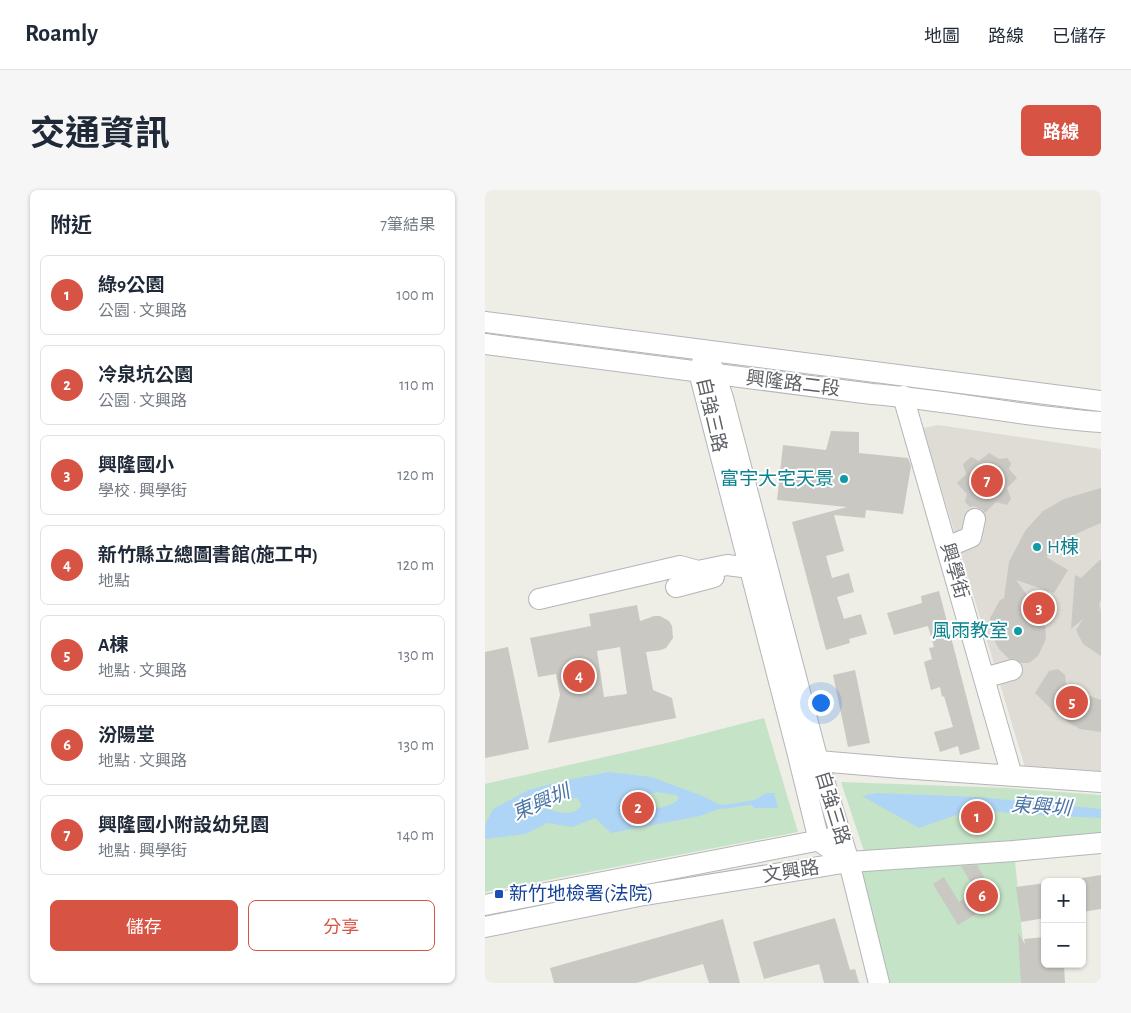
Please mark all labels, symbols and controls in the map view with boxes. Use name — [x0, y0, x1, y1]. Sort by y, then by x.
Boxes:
text: Roamly — [25, 22, 98, 46]
text: 地圖 — [924, 28, 960, 46]
text: 路線 — [988, 28, 1024, 46]
text: 已儲存 — [1052, 28, 1106, 46]
button: 路線 — [1021, 105, 1101, 156]
text: 交通資訊 — [30, 117, 170, 152]
text: 附近 — [50, 215, 92, 236]
text: 7筆結果 — [380, 217, 435, 233]
text: 綠9公園 — [98, 276, 164, 295]
text: 1 — [64, 287, 70, 303]
text: 100 m — [396, 287, 434, 303]
text: 公園 · 文興路 — [98, 303, 187, 319]
text: 冷泉坑公園 — [98, 366, 193, 385]
street label: 興隆路二段 — [745, 367, 842, 399]
street label: 自強三路 — [693, 376, 730, 454]
text: 2 — [63, 377, 71, 393]
text: 110 m — [399, 377, 434, 393]
text: 公園 · 文興路 — [98, 393, 187, 409]
text: 興隆國小 — [98, 456, 174, 475]
pin: 7 — [971, 462, 1003, 500]
text: 3 — [64, 467, 70, 483]
text: 120 m — [397, 467, 434, 483]
place label: 富宇大宅天景 — [720, 468, 834, 489]
marker: 富宇大宅天景 — [838, 473, 850, 485]
text: 學校 · 興學街 — [98, 483, 187, 499]
place label: H棟 — [1047, 536, 1079, 557]
street label: 興學街 — [937, 541, 972, 601]
marker: H棟 — [1031, 541, 1043, 553]
text: 新竹縣立總圖書館(施工中) — [98, 546, 318, 565]
text: 4 — [63, 557, 71, 573]
text: 120 m — [397, 557, 434, 573]
text: 地點 — [98, 573, 130, 589]
pin: 3 — [1023, 589, 1055, 627]
place label: 風雨教室 — [932, 620, 1008, 641]
marker: 風雨教室 — [1012, 625, 1024, 637]
text: A棟 — [98, 636, 128, 655]
text: 5 — [64, 647, 70, 663]
text: 130 m — [398, 647, 434, 663]
pin: 4 — [563, 657, 595, 695]
text: 地點 · 文興路 — [98, 663, 187, 679]
pin: 5 — [1056, 683, 1088, 721]
your location — [808, 690, 834, 716]
text: 汾陽堂 — [98, 726, 155, 745]
text: 6 — [63, 737, 71, 753]
text: 130 m — [398, 737, 434, 753]
text: 地點 · 文興路 — [98, 753, 187, 769]
street label: 自強三路 — [812, 769, 853, 847]
water label: 東興圳 — [509, 780, 575, 824]
pin: 2 — [622, 789, 654, 827]
water label: 東興圳 — [1010, 794, 1075, 819]
pin: 1 — [961, 798, 993, 836]
text: 興隆國小附設幼兒園 — [98, 816, 269, 835]
text: 7 — [64, 827, 70, 843]
text: 140 m — [397, 827, 434, 843]
text: 地點 · 興學街 — [98, 843, 187, 859]
street label: 文興路 — [761, 857, 821, 886]
pin: 6 — [966, 877, 998, 915]
map controls — [1041, 878, 1086, 968]
button: + — [1041, 878, 1086, 923]
place label: 新竹地檢署(法院) — [509, 883, 653, 904]
marker: 新竹地檢署(法院) — [493, 888, 505, 900]
button: 儲存 — [50, 900, 238, 951]
button: 分享 — [248, 900, 435, 951]
button: − — [1041, 923, 1086, 968]

